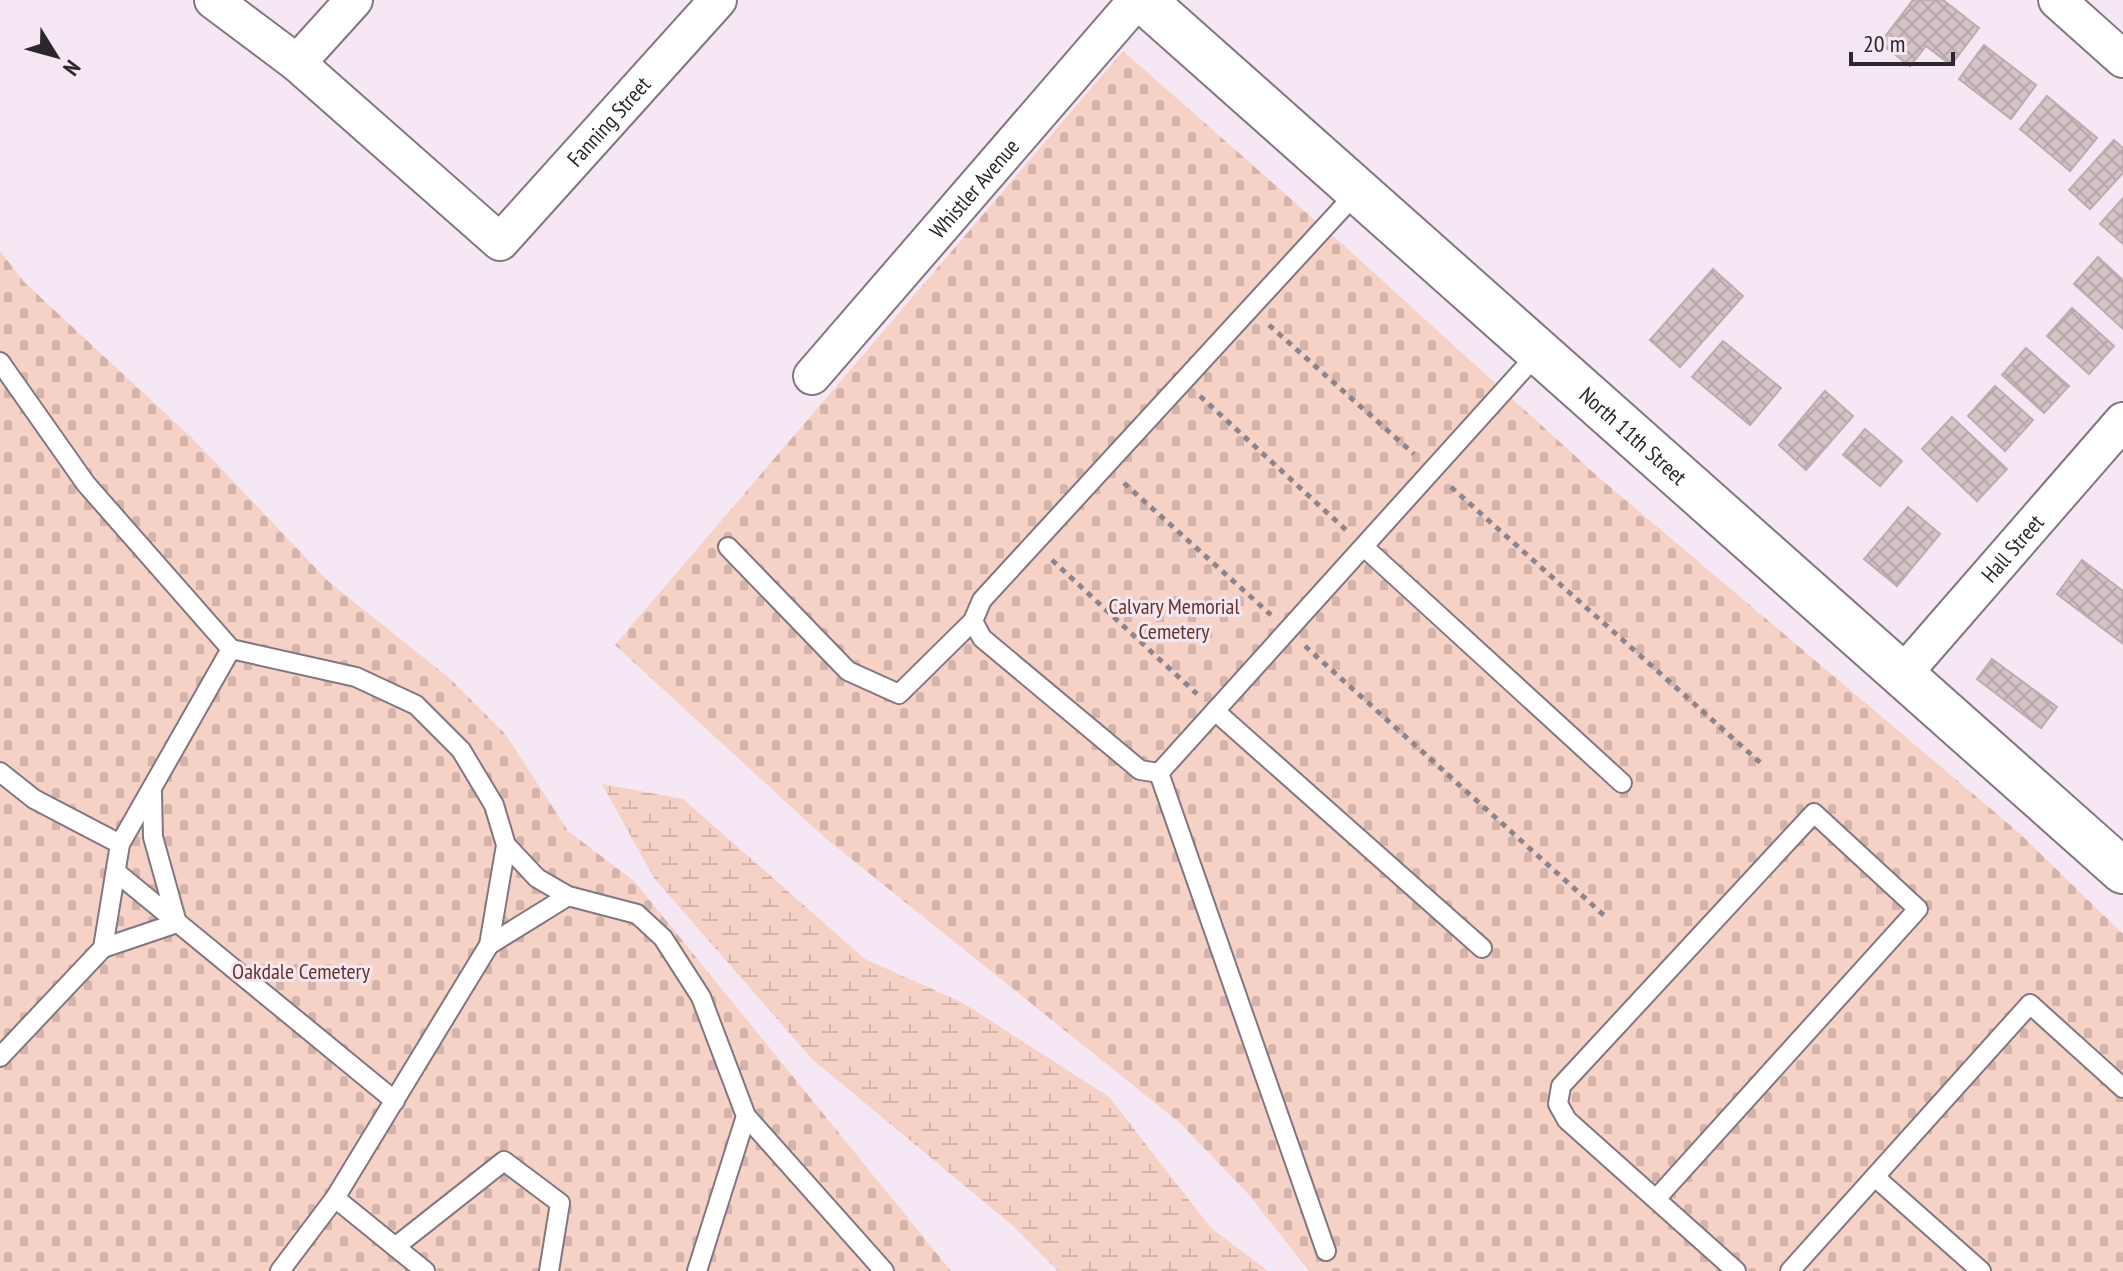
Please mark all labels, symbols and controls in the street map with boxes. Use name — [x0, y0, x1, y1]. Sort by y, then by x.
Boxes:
north arrow — [16, 16, 96, 96]
scale bar — [1851, 16, 1953, 66]
text: 20 m — [1863, 28, 1905, 59]
text: N — [57, 55, 87, 81]
street label: Fanning Street — [561, 71, 656, 172]
street label: Whistler Avenue — [923, 133, 1025, 244]
street label: North 11th Street — [1574, 381, 1693, 491]
street label: Hall Street — [1975, 508, 2049, 588]
park label: Calvary Memorial Cemetery — [1108, 592, 1240, 645]
park label: Oakdale Cemetery — [232, 957, 371, 985]

